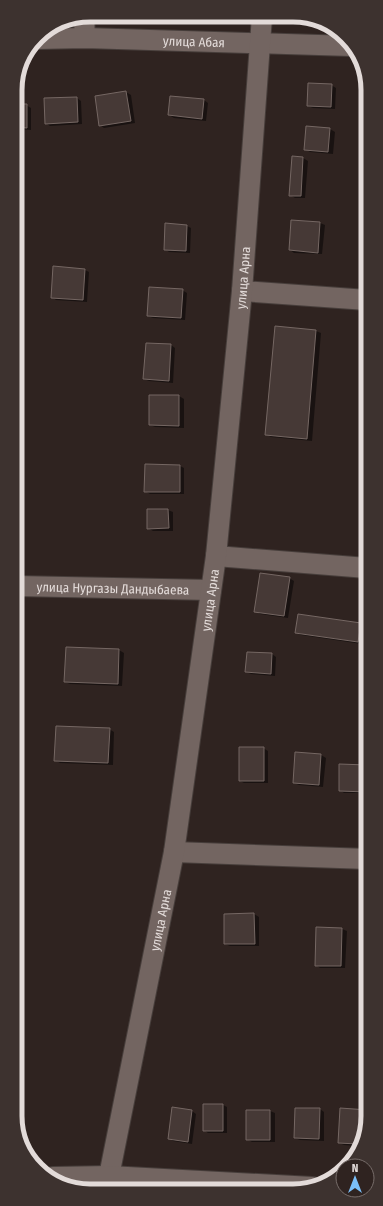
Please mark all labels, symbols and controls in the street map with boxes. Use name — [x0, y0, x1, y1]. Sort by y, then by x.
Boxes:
street label: улица Абая — [163, 33, 225, 50]
street label: улица Арна — [233, 246, 253, 310]
street label: улица Арна — [198, 568, 222, 632]
street label: улица Нургазы Дандыбаева — [36, 579, 189, 597]
street label: улица Арна — [147, 888, 174, 952]
north arrow — [335, 1158, 375, 1198]
text: N — [352, 1162, 358, 1175]

